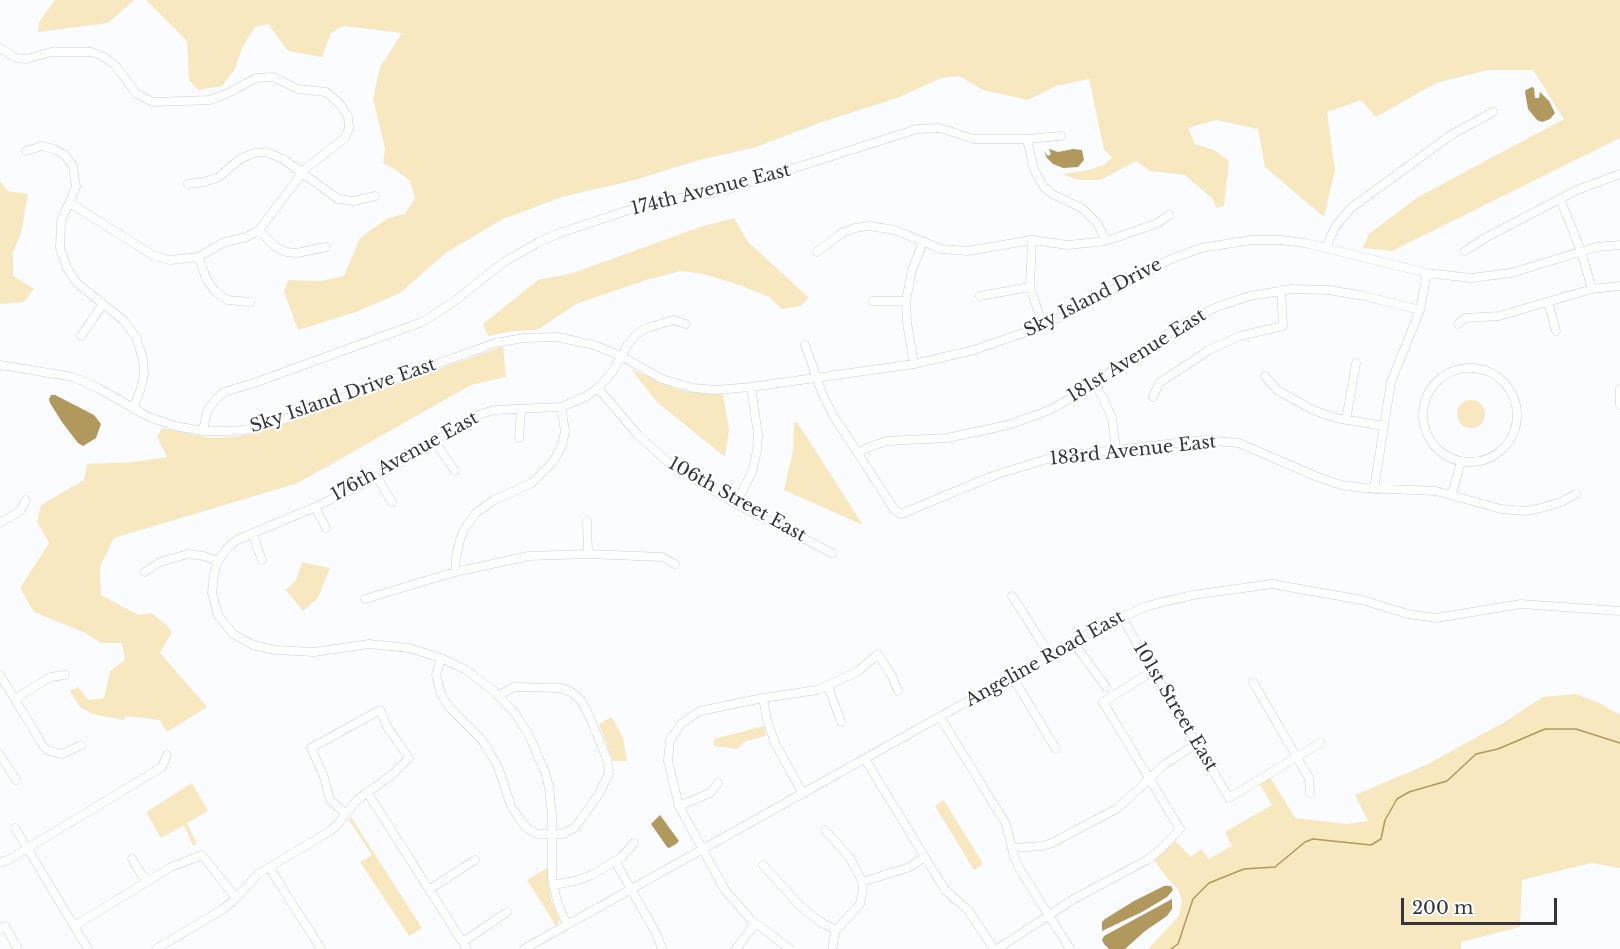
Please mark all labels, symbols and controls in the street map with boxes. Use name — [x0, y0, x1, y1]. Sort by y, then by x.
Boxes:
street label: 174th Avenue East — [629, 160, 793, 220]
street label: Sky Island Drive — [1020, 254, 1166, 342]
street label: 181st Avenue East — [1064, 305, 1210, 407]
street label: Sky Island Drive East — [247, 354, 439, 438]
street label: 176th Avenue East — [328, 408, 482, 506]
street label: 183rd Avenue East — [1049, 432, 1217, 470]
street label: 106th Street East — [664, 453, 810, 547]
street label: Angeline Road East — [962, 606, 1128, 712]
street label: 101st Street East — [1128, 639, 1222, 775]
scale bar — [1404, 886, 1560, 924]
text: 200 m — [1412, 897, 1473, 919]

